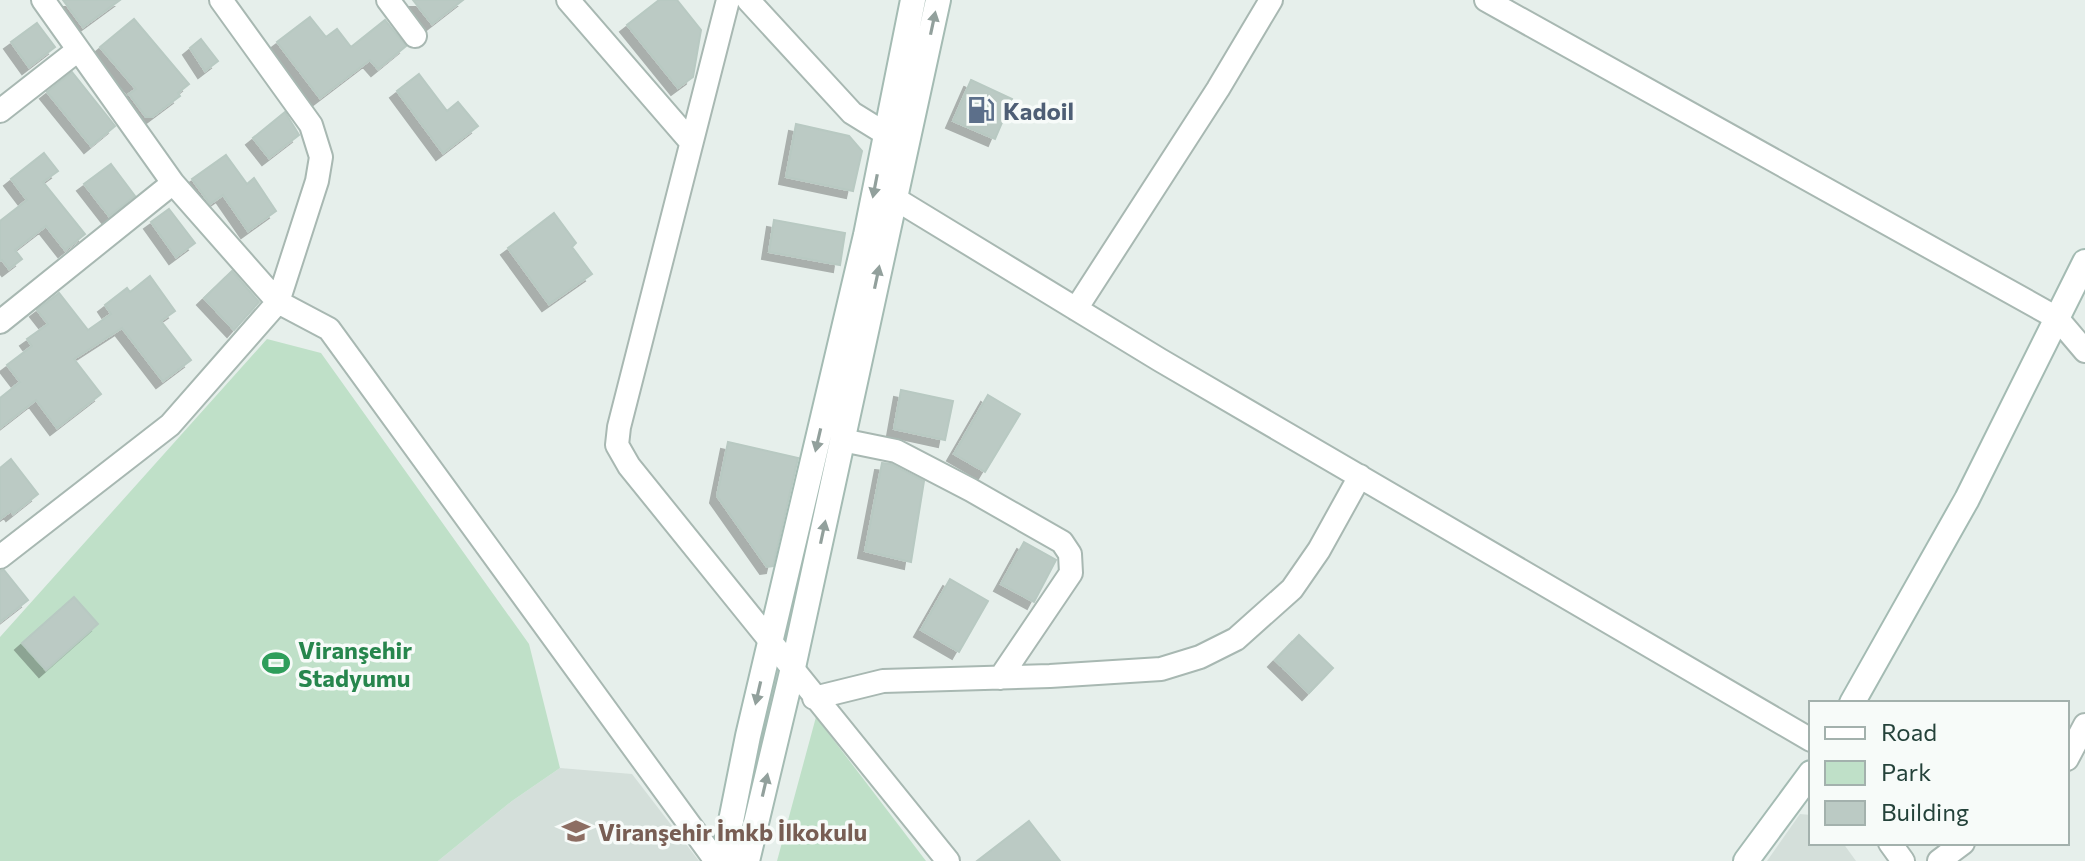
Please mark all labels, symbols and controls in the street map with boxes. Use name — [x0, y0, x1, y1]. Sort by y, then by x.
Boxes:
one-way arrow — [927, 11, 940, 36]
fuel station icon: Kadoil — [966, 95, 996, 125]
place label: Kadoil — [1003, 96, 1074, 125]
one-way arrow — [869, 174, 881, 199]
one-way arrow — [871, 265, 884, 290]
one-way arrow — [811, 427, 823, 452]
one-way arrow — [817, 519, 829, 544]
place label: Viranşehir Stadyumu — [298, 635, 412, 692]
sports icon: Viranşehir Stadyumu — [261, 648, 291, 678]
one-way arrow — [752, 681, 764, 706]
legend — [1809, 701, 2069, 845]
text: Road — [1881, 717, 1937, 746]
text: Park — [1881, 757, 1931, 786]
one-way arrow — [759, 773, 772, 798]
text: Building — [1881, 797, 1969, 826]
school or university icon: Viranşehir İmkb İlkokulu — [561, 816, 591, 846]
place label: Viranşehir İmkb İlkokulu — [598, 817, 867, 846]

